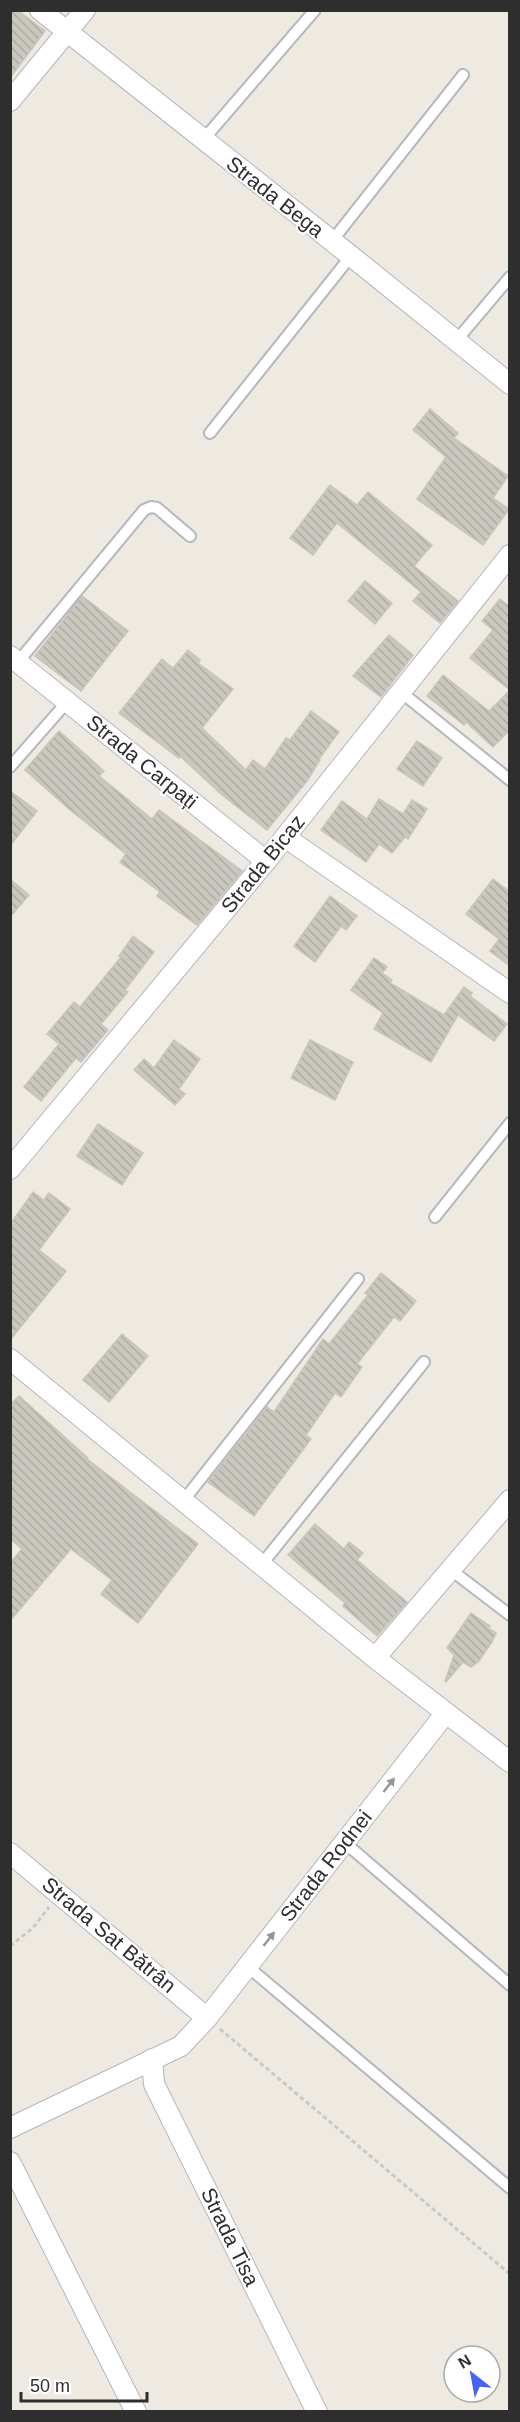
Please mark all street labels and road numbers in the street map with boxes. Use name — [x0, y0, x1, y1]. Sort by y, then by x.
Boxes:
street label: Strada Bega — [222, 152, 329, 242]
street label: Strada Carpați — [82, 710, 202, 813]
street label: Strada Bicaz — [216, 810, 309, 917]
street label: Strada Rodnei — [275, 1806, 376, 1926]
street label: Strada Sat Bătrân — [38, 1872, 181, 1997]
street label: Strada Tisa — [197, 2184, 264, 2290]

